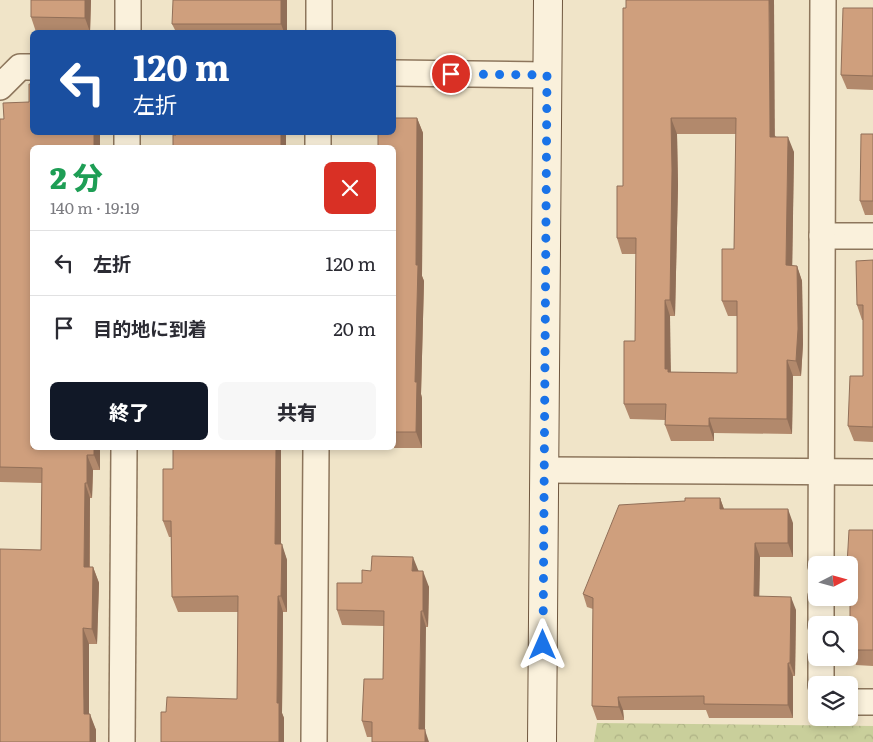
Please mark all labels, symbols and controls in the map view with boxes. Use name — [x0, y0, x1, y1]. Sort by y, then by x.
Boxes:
text: 120 m — [133, 40, 230, 92]
icon: left — [50, 50, 115, 115]
pin — [430, 53, 472, 95]
icon: arrive — [437, 60, 465, 88]
text: 左折 — [133, 87, 177, 120]
text: 2 分 — [50, 154, 103, 198]
button: close — [324, 162, 376, 214]
text: 140 m · 19:19 — [50, 195, 139, 219]
icon: left — [50, 249, 78, 277]
text: 左折 — [93, 249, 131, 277]
text: 120 m — [325, 249, 376, 277]
icon: arrive — [50, 314, 78, 342]
text: 目的地に到着 — [93, 314, 207, 342]
text: 20 m — [333, 314, 376, 342]
button: 終了 — [50, 382, 208, 440]
button: 共有 — [218, 382, 376, 440]
north arrow — [808, 556, 858, 606]
map controls — [808, 556, 858, 726]
button: search — [808, 616, 858, 666]
position arrow — [516, 618, 568, 670]
button: layers — [808, 676, 858, 726]

